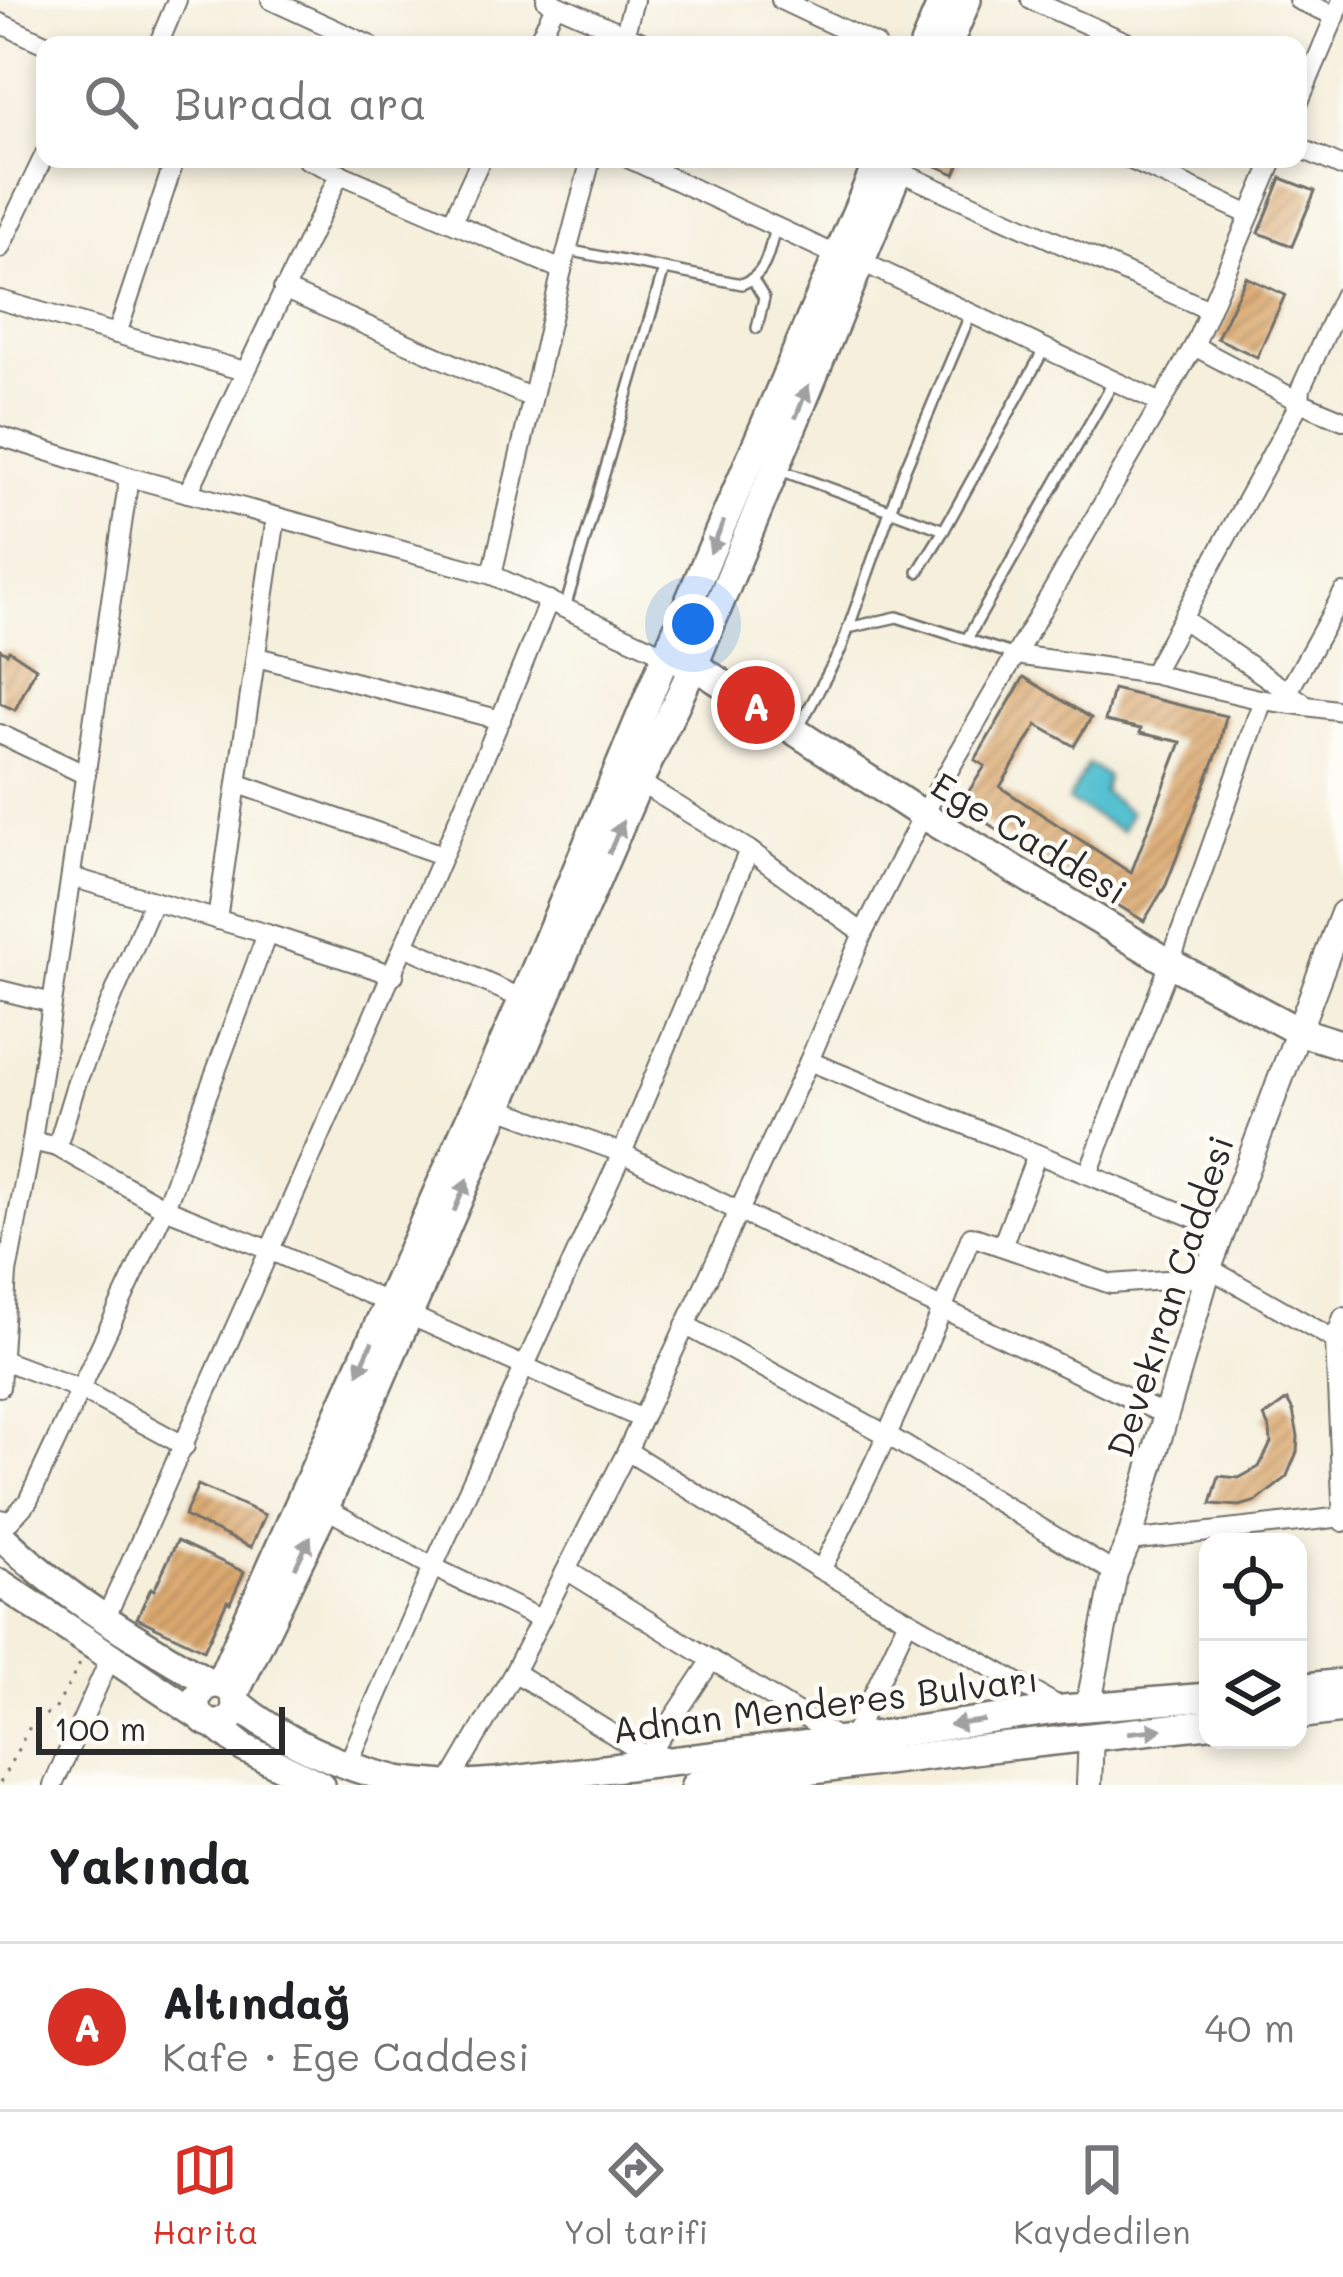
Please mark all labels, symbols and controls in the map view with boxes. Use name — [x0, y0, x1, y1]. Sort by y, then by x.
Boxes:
search box — [36, 36, 1307, 168]
icon: search — [78, 69, 144, 135]
text: Burada ara — [174, 73, 427, 131]
one-way arrow — [793, 383, 812, 419]
one-way arrow — [707, 519, 726, 555]
your location — [663, 594, 723, 654]
pin: A — [717, 660, 795, 750]
street label: Ege Caddesi — [924, 760, 1136, 914]
one-way arrow — [606, 820, 626, 855]
street label: Devekıran Caddesi — [1095, 1129, 1243, 1463]
one-way arrow — [452, 1177, 471, 1213]
one-way arrow — [354, 1341, 374, 1376]
map controls — [1199, 1533, 1307, 1749]
button: locate — [1199, 1533, 1307, 1641]
one-way arrow — [293, 1534, 313, 1569]
button: layers — [1199, 1641, 1307, 1749]
street label: Adnan Menderes Bulvarı — [609, 1654, 1041, 1752]
scale bar — [36, 1701, 285, 1754]
text: 100 m — [54, 1706, 146, 1749]
one-way arrow — [947, 1714, 985, 1733]
one-way arrow — [1127, 1721, 1164, 1740]
text: Yakında — [48, 1830, 251, 1897]
text: Altındağ — [162, 1972, 350, 2030]
text: A — [73, 2001, 101, 2052]
text: 40 m — [1204, 2001, 1295, 2052]
text: Kafe · Ege Caddesi — [162, 2030, 529, 2081]
tab: Harita — [153, 2137, 258, 2252]
tab: Yol tarifi — [563, 2137, 708, 2252]
tab: Kaydedilen — [1013, 2137, 1190, 2252]

